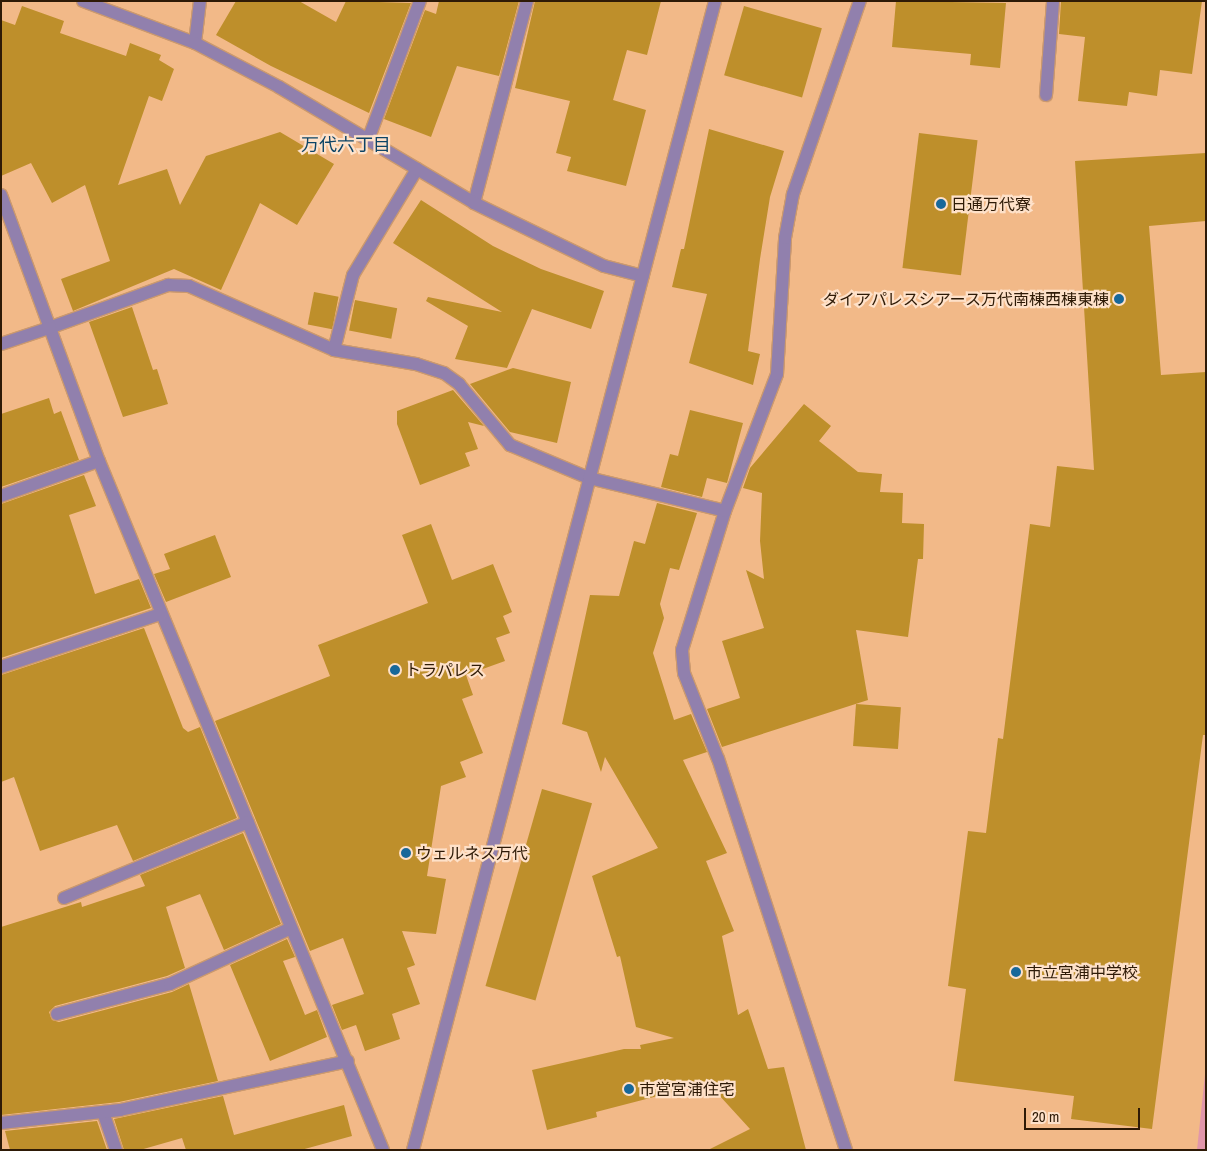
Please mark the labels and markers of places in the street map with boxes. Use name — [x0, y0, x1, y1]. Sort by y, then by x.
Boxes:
place label: 日通万代寮 — [951, 194, 1031, 214]
marker: 日通万代寮 — [935, 198, 947, 210]
place label: ダイアパレスシアース万代南棟西棟東棟 — [822, 289, 1109, 309]
marker: ダイアパレスシアース万代南棟西棟東棟 — [1113, 293, 1125, 305]
place label: トラパレス — [405, 660, 485, 680]
marker: トラパレス — [389, 664, 401, 676]
place label: ウェルネス万代 — [416, 843, 528, 863]
marker: ウェルネス万代 — [400, 847, 412, 859]
place label: 市立宮浦中学校 — [1026, 962, 1138, 982]
marker: 市立宮浦中学校 — [1010, 966, 1022, 978]
place label: 市営宮浦住宅 — [639, 1079, 735, 1099]
marker: 市営宮浦住宅 — [623, 1083, 635, 1095]

